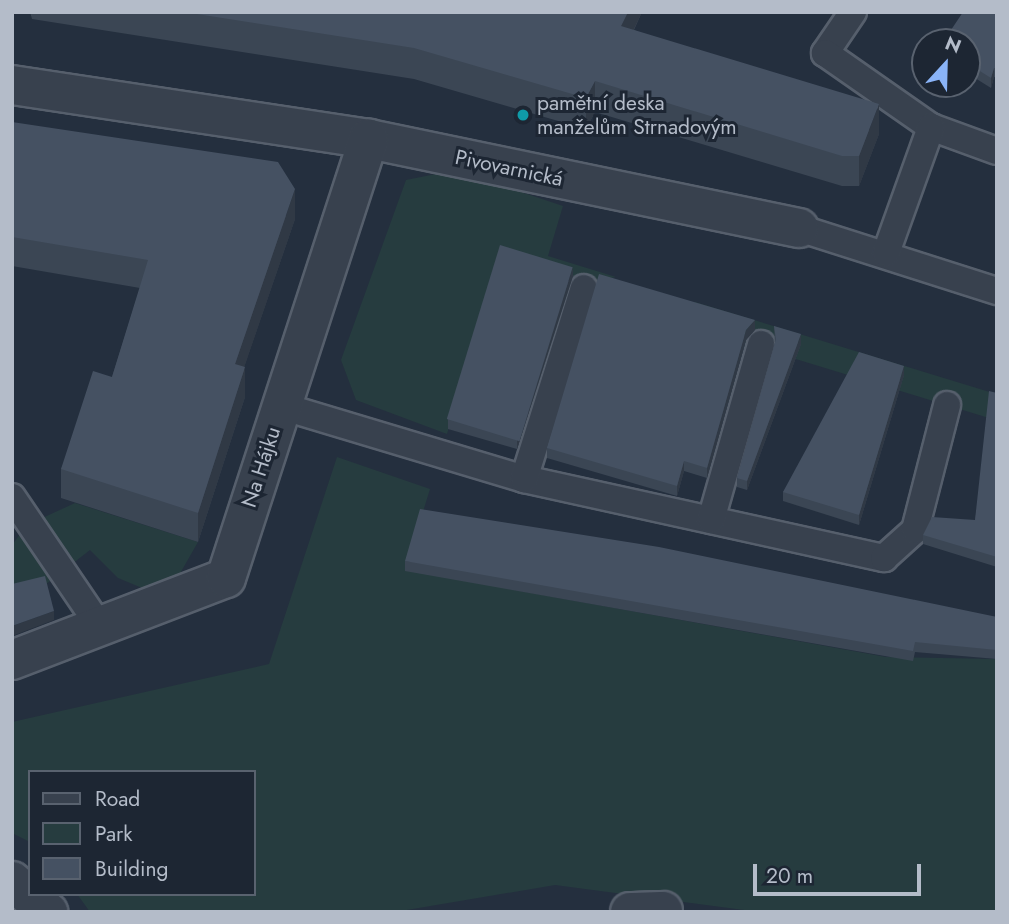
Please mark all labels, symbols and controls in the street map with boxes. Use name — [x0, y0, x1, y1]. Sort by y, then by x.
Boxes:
north arrow — [911, 28, 981, 98]
text: N — [941, 30, 965, 60]
place label: pamětní deska manželům Strnadovým — [537, 90, 737, 140]
marker: pamětní deska manželům Strnadovým — [515, 107, 531, 123]
street label: Pivovarnická — [453, 144, 565, 192]
street label: Na Hájku — [236, 424, 286, 510]
legend — [28, 770, 256, 896]
text: Road — [95, 784, 140, 814]
text: Park — [95, 819, 132, 849]
scale bar — [757, 850, 925, 894]
text: Building — [95, 854, 168, 884]
text: 20 m — [766, 861, 813, 891]

